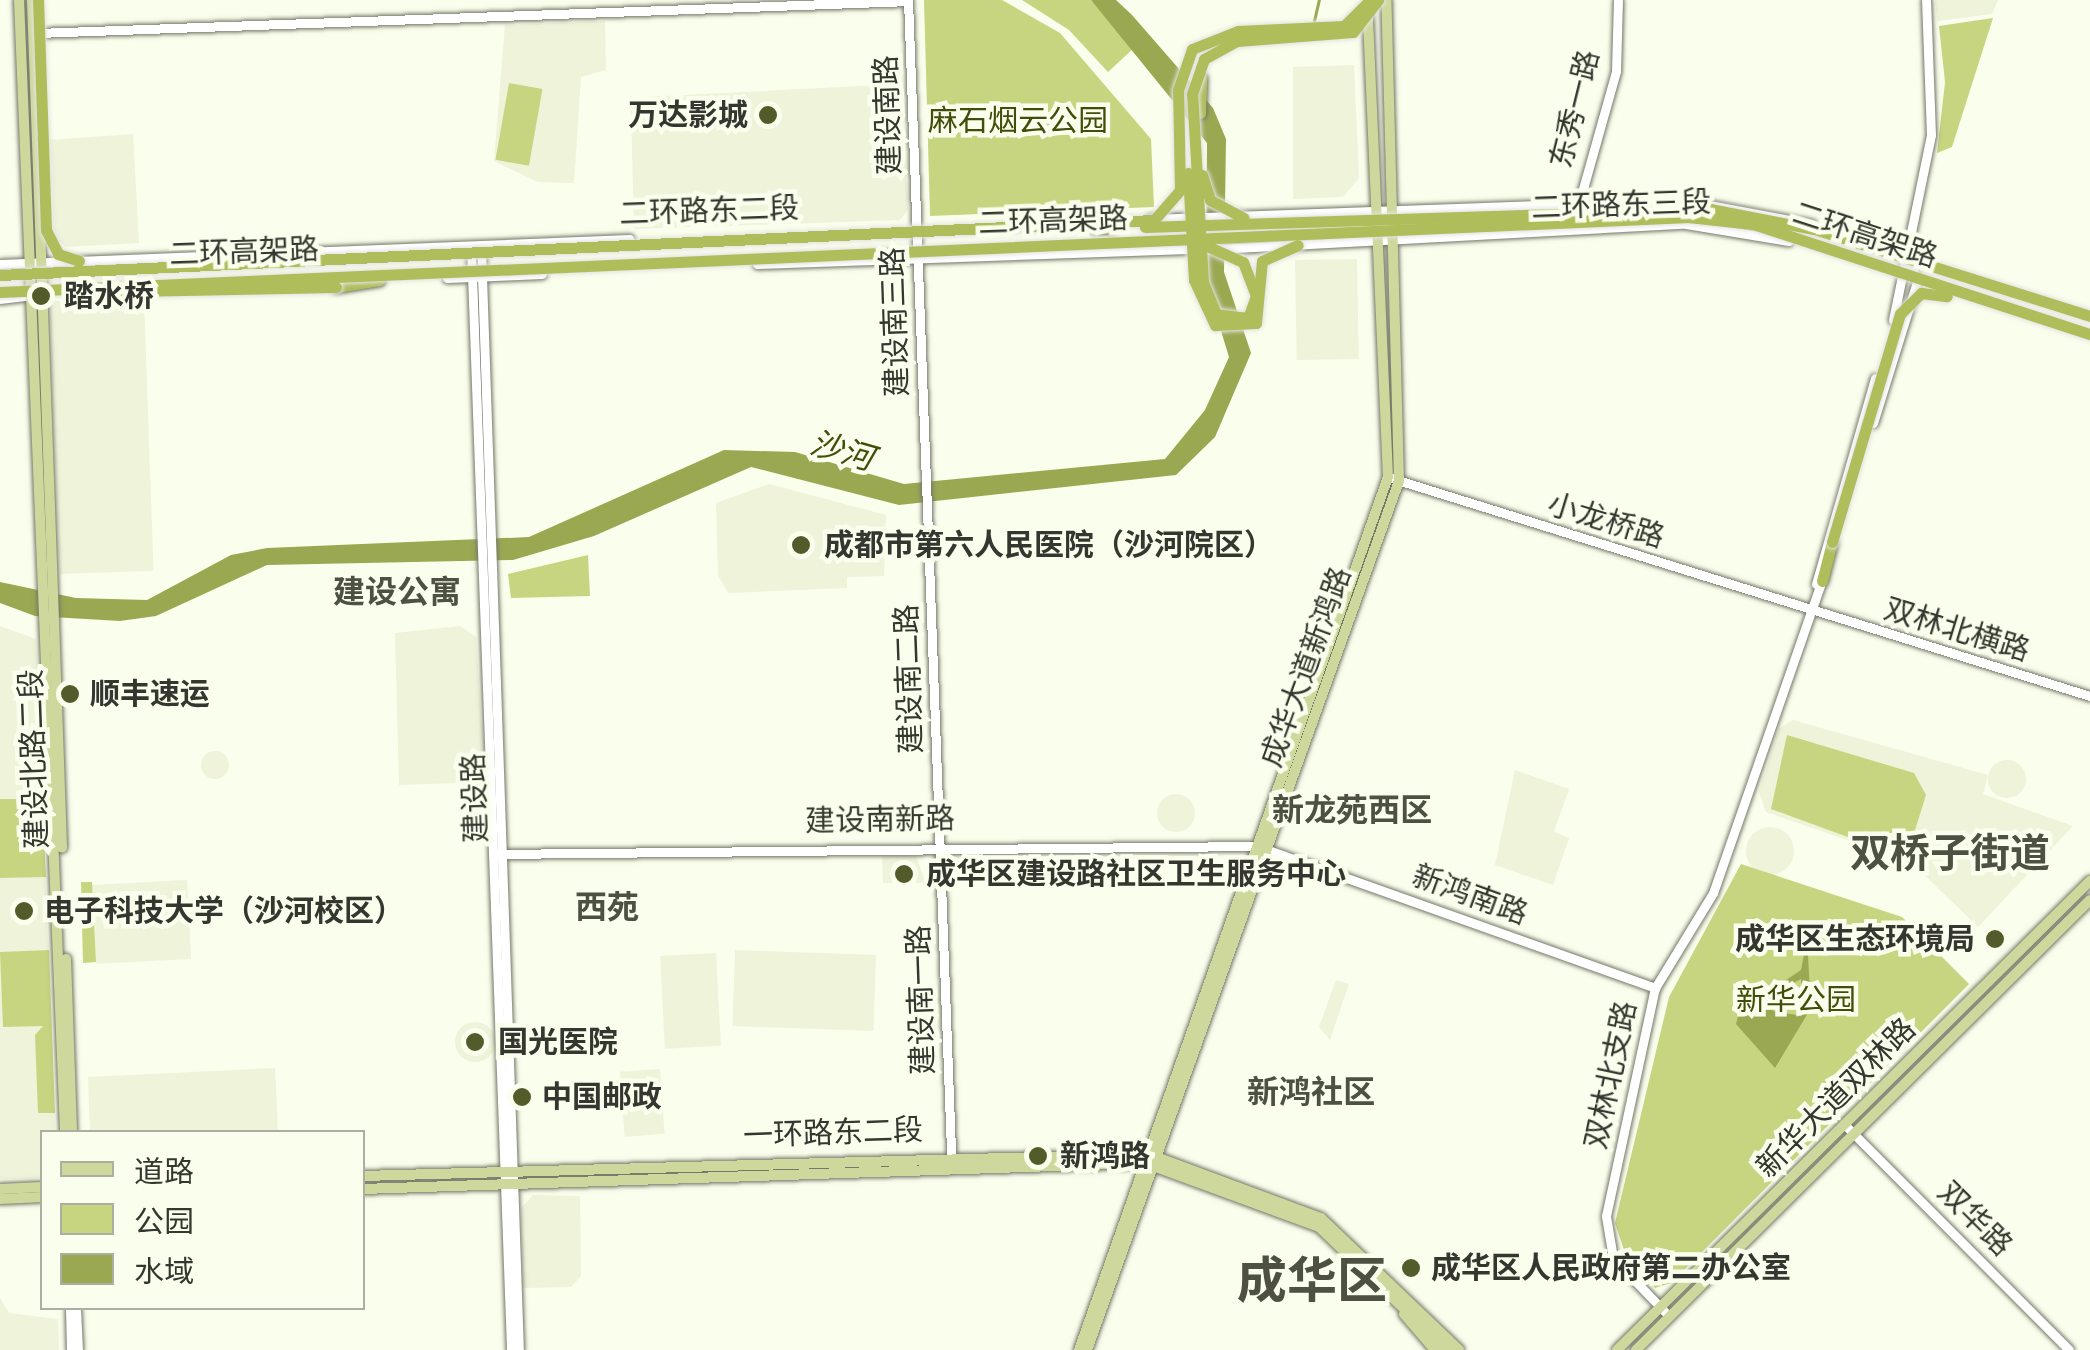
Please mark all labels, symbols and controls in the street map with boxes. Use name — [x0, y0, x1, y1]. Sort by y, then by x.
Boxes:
street label: 东秀一路 — [1543, 46, 1607, 172]
street label: 建设南路 — [868, 54, 908, 176]
place label: 万达影城 — [628, 97, 748, 133]
park label: 麻石烟云公园 — [928, 103, 1108, 139]
marker: 万达影城 — [757, 104, 779, 126]
street label: 二环路东三段 — [1530, 184, 1712, 226]
street label: 二环路东二段 — [618, 190, 800, 232]
street label: 二环高架路 — [1788, 195, 1942, 275]
street label: 二环高架路 — [977, 200, 1129, 242]
street label: 二环高架路 — [168, 231, 320, 273]
street label: 建设南三路 — [874, 246, 916, 398]
place label: 踏水桥 — [64, 278, 154, 314]
marker: 踏水桥 — [28, 283, 54, 309]
water label: 沙河 — [806, 424, 878, 478]
street label: 小龙桥路 — [1543, 486, 1669, 556]
place label: 成都市第六人民医院（沙河院区） — [824, 527, 1274, 563]
marker: 成都市第六人民医院（沙河院区） — [788, 532, 814, 558]
street label: 成华大道新鸿路 — [1253, 562, 1359, 772]
district label: 建设公寓 — [333, 573, 461, 611]
street label: 双林北横路 — [1880, 591, 2034, 669]
street label: 建设南二路 — [888, 603, 930, 755]
street label: 建设北路二段 — [13, 668, 55, 850]
place label: 顺丰速运 — [90, 676, 210, 712]
marker: 顺丰速运 — [59, 683, 81, 705]
street label: 建设路 — [455, 752, 495, 844]
district label: 新龙苑西区 — [1272, 791, 1432, 829]
street label: 建设南新路 — [805, 801, 955, 839]
district label: 双桥子街道 — [1850, 830, 2050, 878]
place label: 成华区建设路社区卫生服务中心 — [926, 856, 1346, 892]
street label: 新鸿南路 — [1407, 858, 1533, 932]
marker: 成华区建设路社区卫生服务中心 — [891, 861, 917, 887]
district label: 西苑 — [575, 888, 639, 926]
place label: 电子科技大学（沙河校区） — [44, 893, 404, 929]
marker: 电子科技大学（沙河校区） — [13, 900, 35, 922]
place label: 成华区生态环境局 — [1735, 921, 1975, 957]
street label: 建设南一路 — [900, 924, 942, 1076]
marker: 成华区生态环境局 — [1984, 928, 2006, 950]
park label: 新华公园 — [1736, 982, 1856, 1018]
street label: 双林北支路 — [1578, 998, 1644, 1152]
street label: 新华大道双林路 — [1749, 1011, 1923, 1185]
place label: 国光医院 — [498, 1024, 618, 1060]
marker: 国光医院 — [462, 1029, 488, 1055]
district label: 新鸿社区 — [1247, 1073, 1375, 1111]
place label: 中国邮政 — [542, 1079, 662, 1115]
marker: 中国邮政 — [511, 1086, 533, 1108]
street label: 一环路东二段 — [742, 1112, 924, 1154]
legend — [40, 1130, 365, 1310]
place label: 新鸿路 — [1060, 1138, 1150, 1174]
marker: 新鸿路 — [1025, 1143, 1051, 1169]
text: 道路 — [134, 1154, 194, 1189]
street label: 双华路 — [1930, 1174, 2020, 1264]
text: 公园 — [134, 1204, 194, 1239]
place label: 成华区人民政府第二办公室 — [1431, 1250, 1791, 1286]
district label: 成华区 — [1237, 1252, 1387, 1312]
text: 水域 — [134, 1254, 194, 1289]
marker: 成华区人民政府第二办公室 — [1400, 1257, 1422, 1279]

